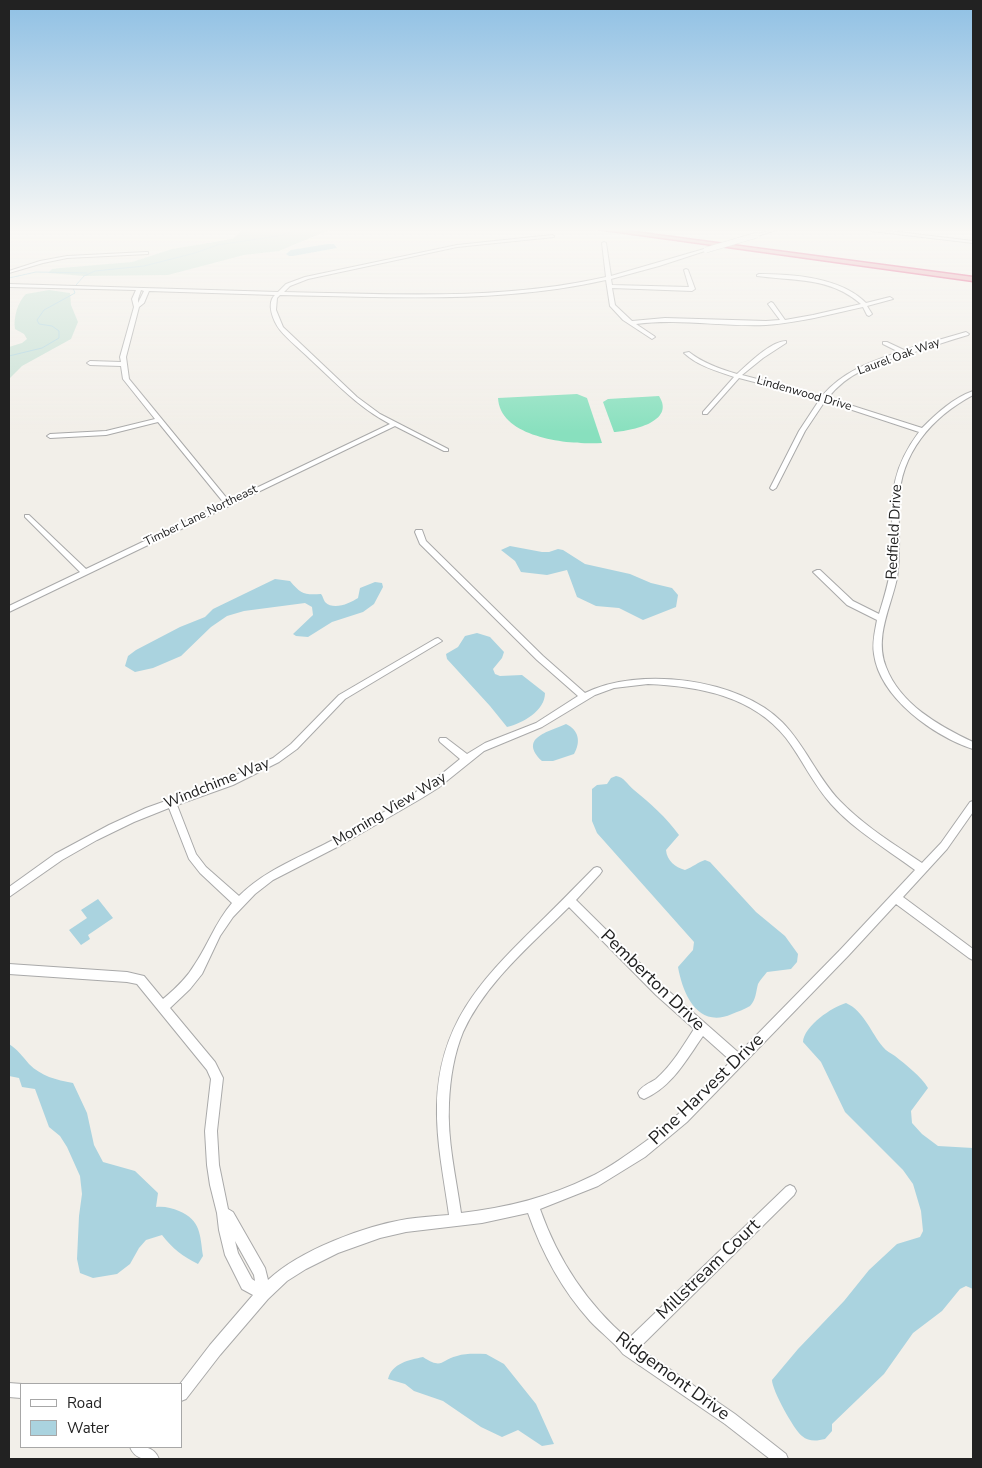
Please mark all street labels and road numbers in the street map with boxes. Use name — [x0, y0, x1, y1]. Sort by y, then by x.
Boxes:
street label: Laurel Oak Way — [856, 335, 942, 379]
street label: Lindenwood Drive — [755, 374, 853, 414]
street label: Timber Lane Northeast — [142, 482, 260, 550]
street label: Redfield Drive — [884, 484, 906, 580]
street label: Windchime Way — [162, 755, 272, 813]
street label: Morning View Way — [330, 769, 450, 851]
street label: Pemberton Drive — [595, 926, 709, 1036]
street label: Pine Harvest Drive — [645, 1030, 769, 1150]
street label: Millstream Court — [653, 1215, 765, 1325]
street label: Ridgemont Drive — [611, 1328, 733, 1426]

